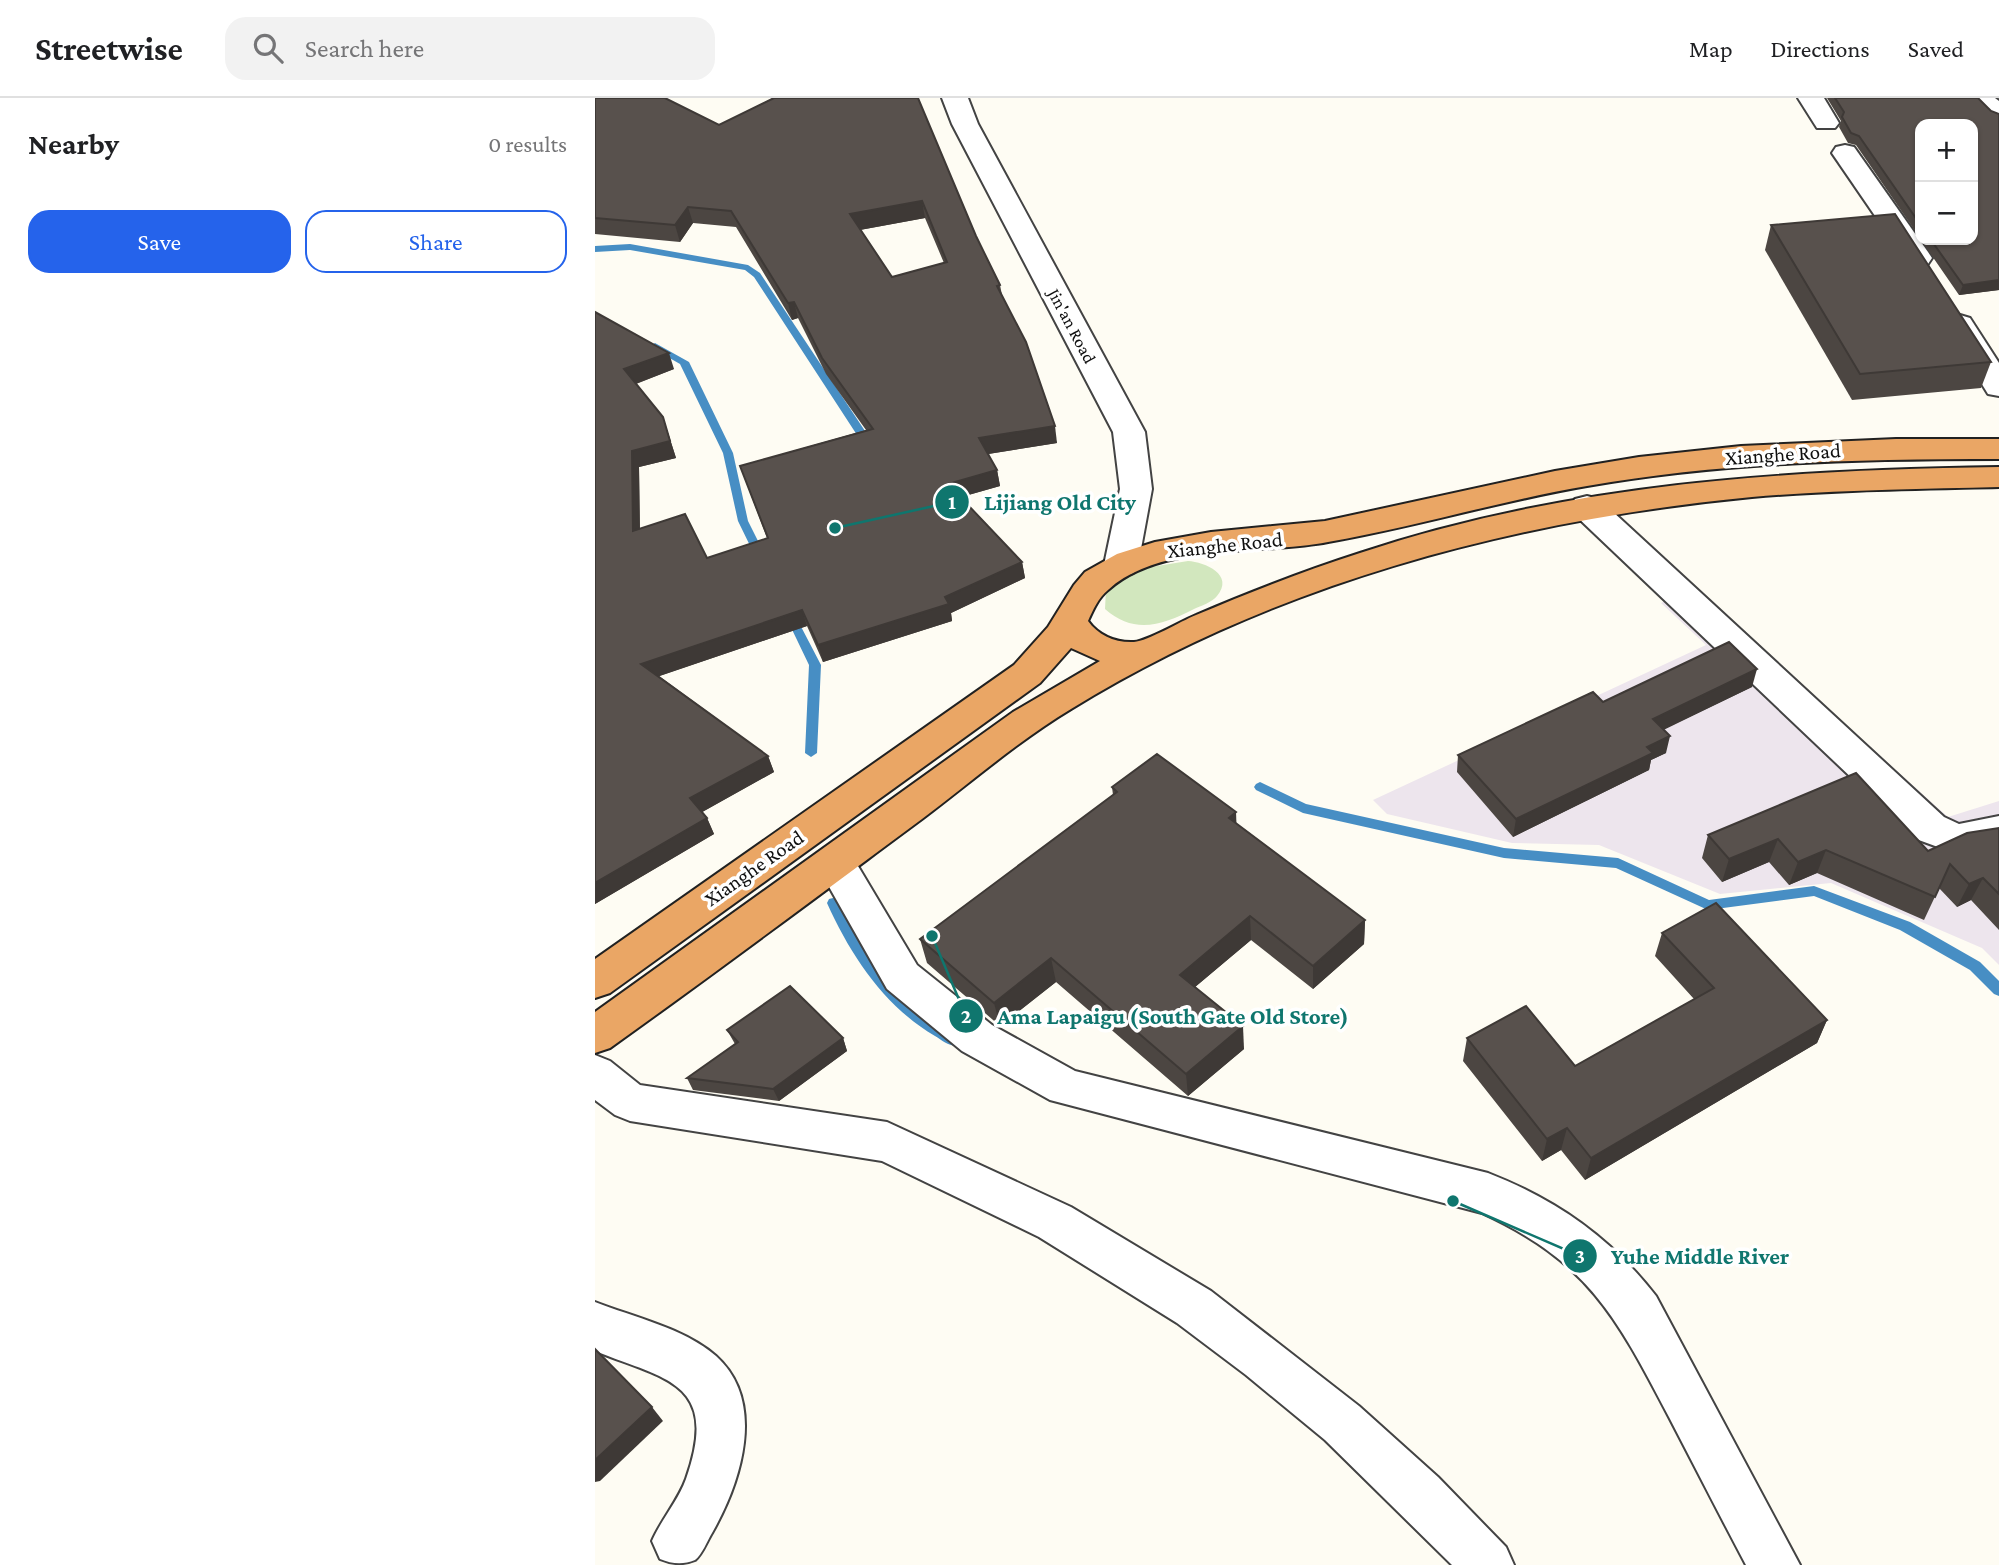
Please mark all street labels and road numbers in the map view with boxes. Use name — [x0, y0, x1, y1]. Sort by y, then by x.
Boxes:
street label: Jin'an Road — [1043, 283, 1100, 367]
street label: Xianghe Road — [1724, 438, 1842, 470]
street label: Xianghe Road — [1166, 527, 1284, 563]
street label: Xianghe Road — [700, 825, 808, 911]

